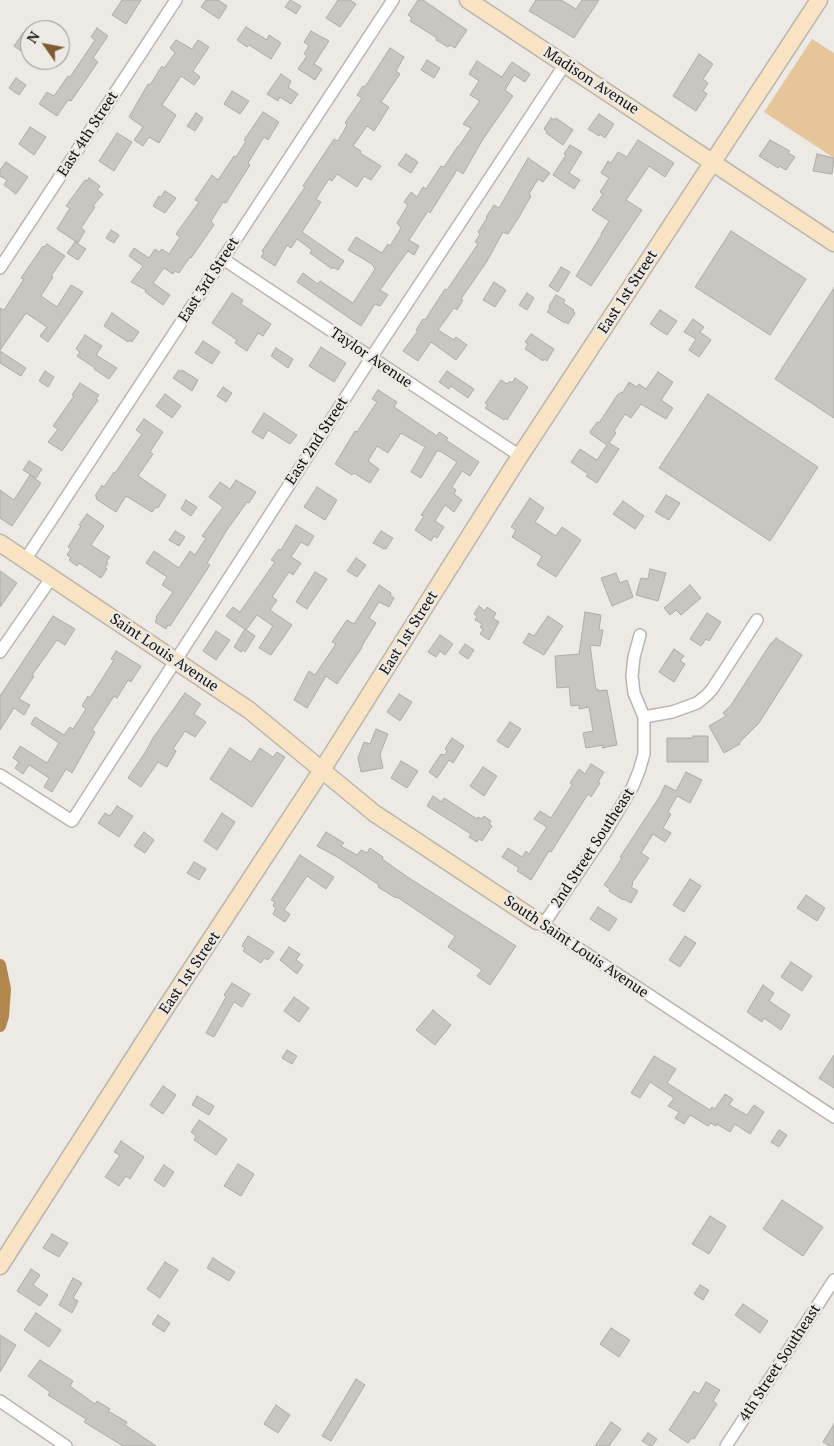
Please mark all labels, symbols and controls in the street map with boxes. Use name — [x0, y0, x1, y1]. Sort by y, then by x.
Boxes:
north arrow — [20, 20, 70, 70]
text: N — [22, 27, 44, 47]
street label: Madison Avenue — [540, 44, 642, 118]
street label: East 4th Street — [54, 88, 122, 180]
street label: East 3rd Street — [175, 234, 243, 326]
street label: East 1st Street — [594, 247, 662, 337]
street label: Taylor Avenue — [326, 324, 416, 392]
street label: East 2nd Street — [282, 394, 352, 488]
street label: East 1st Street — [376, 588, 442, 678]
street label: Saint Louis Avenue — [106, 610, 222, 696]
street label: 2nd Street Southeast — [548, 785, 638, 911]
street label: South Saint Louis Avenue — [500, 892, 652, 1002]
street label: East 1st Street — [156, 928, 224, 1018]
street label: 4th Street Southeast — [735, 1301, 825, 1425]

